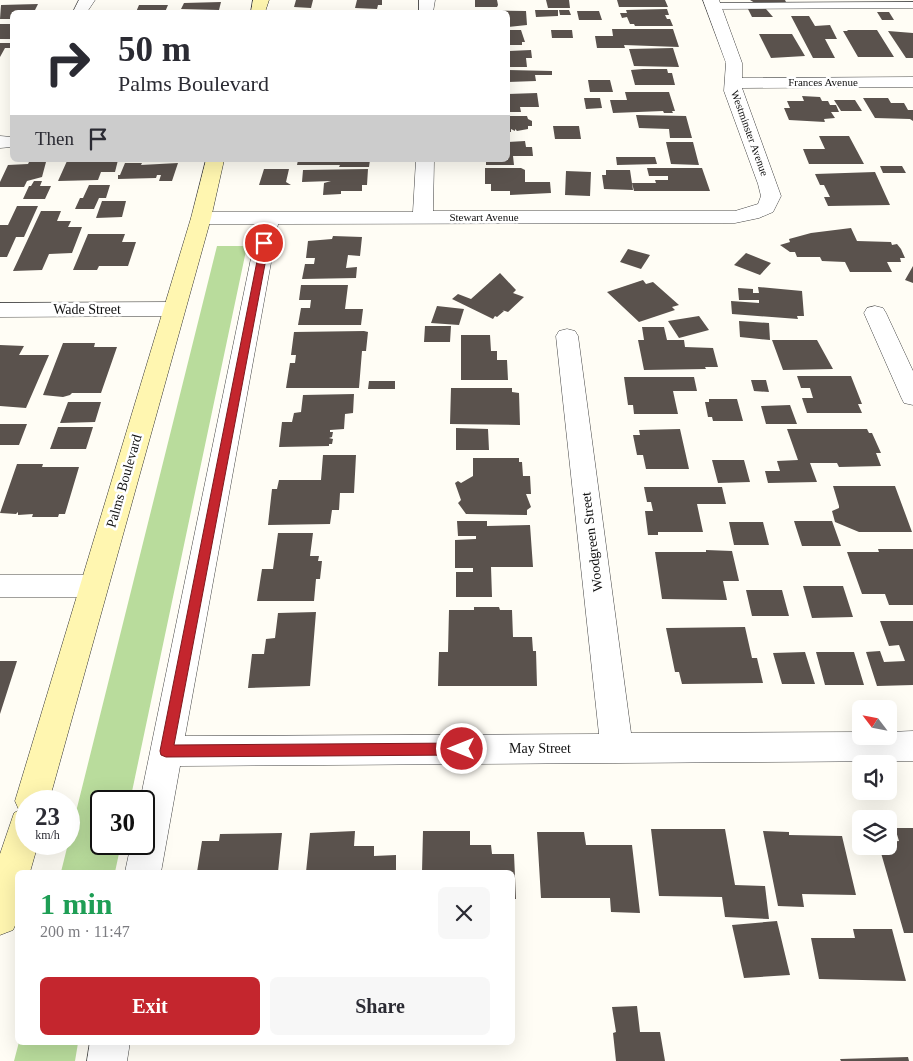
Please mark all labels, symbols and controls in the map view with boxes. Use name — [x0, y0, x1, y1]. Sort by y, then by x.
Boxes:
icon: right — [35, 30, 100, 95]
text: 50 m — [118, 30, 191, 69]
text: Palms Boulevard — [118, 71, 269, 96]
street label: Frances Avenue — [788, 76, 858, 88]
street label: Westminster Avenue — [729, 89, 771, 178]
icon: arrive — [84, 125, 112, 153]
text: Then — [35, 128, 74, 149]
street label: Stewart Avenue — [449, 211, 519, 223]
pin — [243, 222, 285, 264]
icon: arrive — [250, 229, 278, 257]
street label: Wade Street — [53, 302, 121, 317]
street label: Palms Boulevard — [104, 433, 144, 529]
street label: Woodgreen Street — [578, 491, 606, 593]
north arrow — [852, 700, 898, 745]
map controls — [852, 700, 897, 855]
position arrow — [435, 722, 487, 774]
street label: May Street — [509, 741, 571, 756]
button: sound — [852, 755, 897, 800]
speed limit sign: 30 — [90, 790, 155, 855]
text: 23 — [35, 803, 60, 830]
button: layers — [852, 810, 897, 855]
text: km/h — [35, 828, 60, 842]
text: 1 min — [40, 887, 113, 920]
button: close — [438, 887, 490, 939]
text: 200 m · 11:47 — [40, 923, 130, 940]
button: Exit — [40, 977, 260, 1035]
button: Share — [270, 977, 490, 1035]

